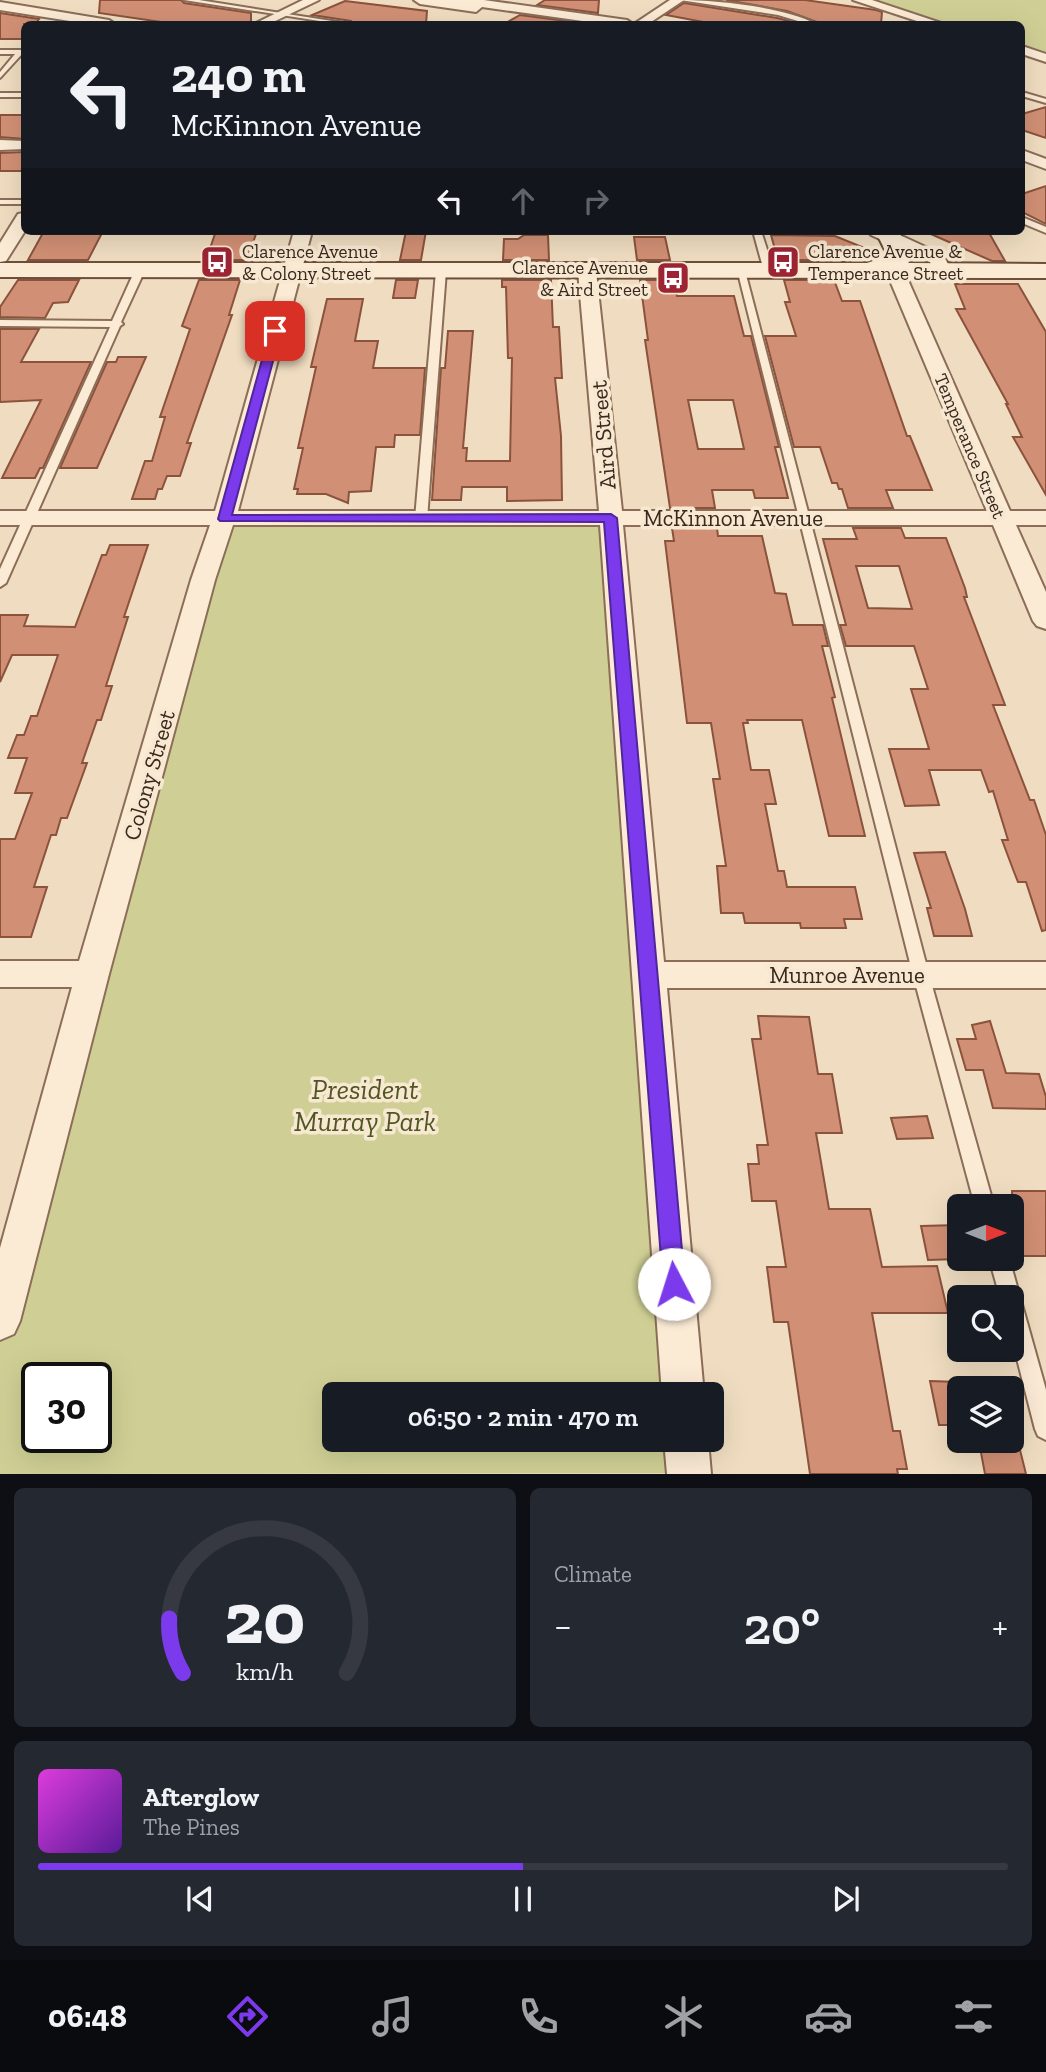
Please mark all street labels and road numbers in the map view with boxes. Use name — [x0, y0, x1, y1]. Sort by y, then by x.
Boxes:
street label: Temperance Street — [929, 370, 1011, 522]
street label: Aird Street — [584, 379, 622, 491]
street label: McKinnon Avenue — [643, 504, 823, 532]
street label: Colony Street — [117, 706, 181, 843]
street label: Munroe Avenue — [769, 961, 925, 989]

